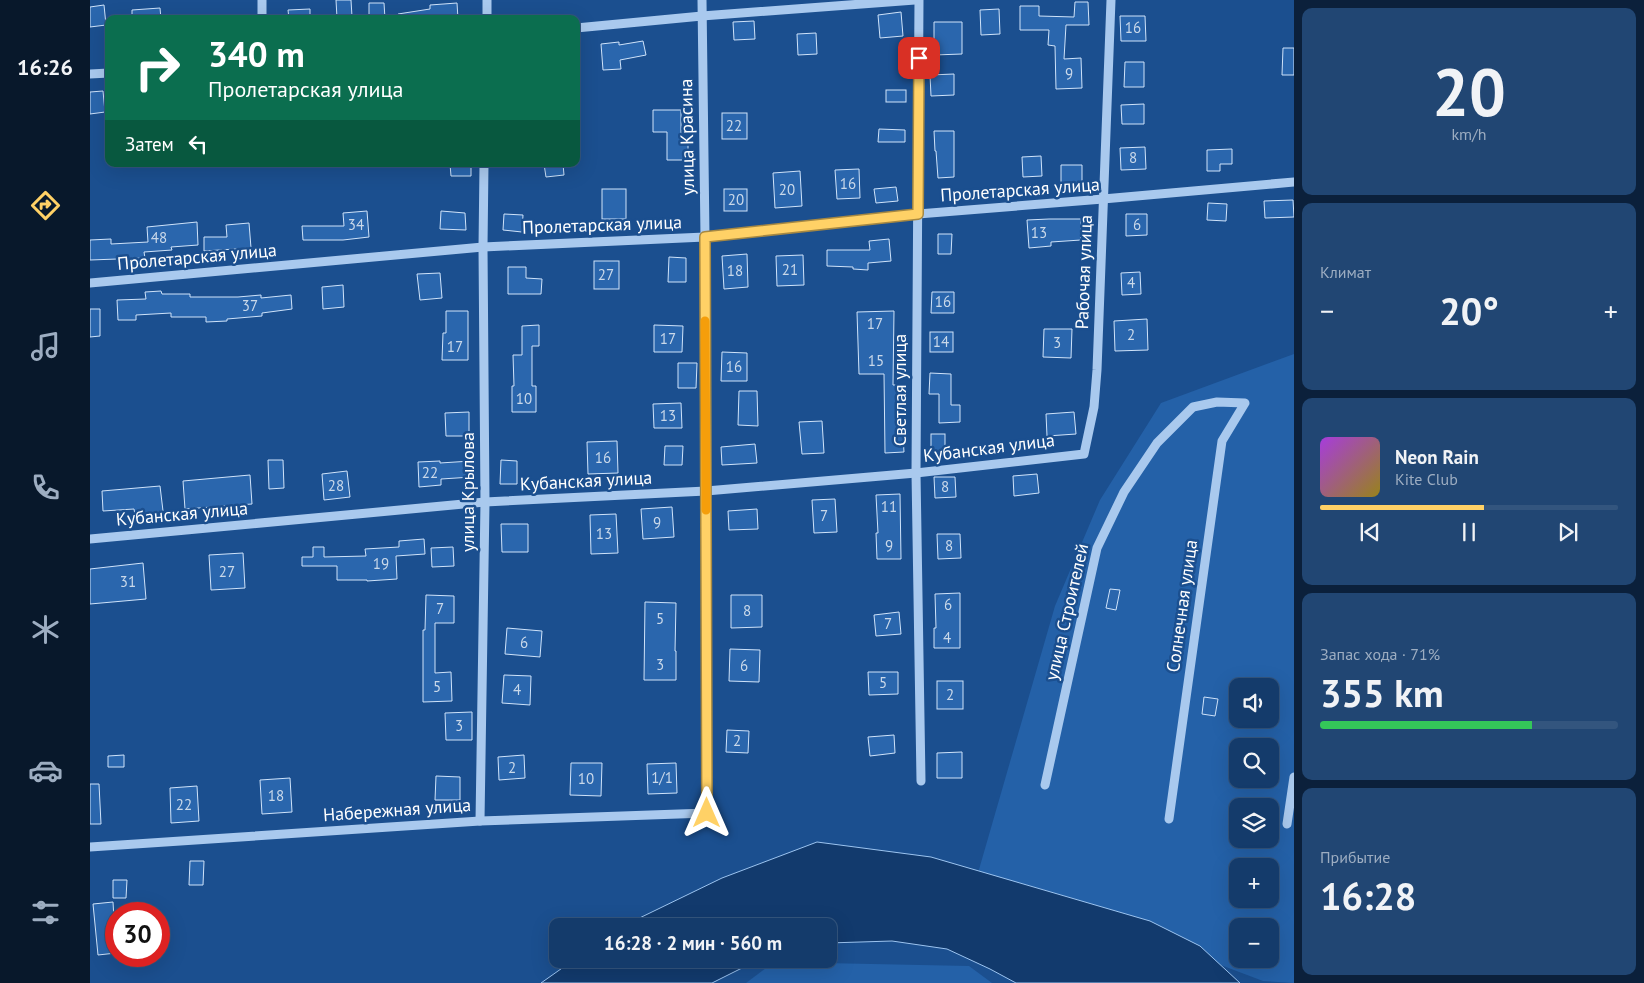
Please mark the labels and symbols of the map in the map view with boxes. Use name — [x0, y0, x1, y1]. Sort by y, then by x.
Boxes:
house number: 16 — [1125, 18, 1141, 37]
pin — [898, 37, 940, 79]
house number: 9 — [1065, 64, 1073, 83]
street label: улица Красина — [674, 78, 699, 196]
house number: 22 — [726, 116, 742, 135]
house number: 8 — [1129, 148, 1137, 167]
street label: Пролетарская улица — [939, 172, 1101, 207]
house number: 16 — [840, 174, 856, 193]
house number: 20 — [779, 180, 795, 199]
house number: 20 — [728, 190, 744, 209]
street label: Пролетарская улица — [522, 210, 682, 239]
street label: Рабочая улица — [1070, 214, 1097, 330]
house number: 34 — [348, 215, 364, 234]
house number: 6 — [1133, 215, 1141, 234]
house number: 13 — [1031, 223, 1047, 242]
house number: 48 — [151, 228, 167, 247]
street label: Пролетарская улица — [116, 238, 278, 275]
house number: 21 — [782, 260, 798, 279]
house number: 18 — [727, 261, 743, 280]
house number: 27 — [598, 265, 614, 284]
house number: 4 — [1127, 273, 1135, 292]
house number: 16 — [935, 292, 951, 311]
house number: 37 — [242, 296, 258, 315]
house number: 17 — [867, 314, 883, 333]
house number: 2 — [1127, 325, 1135, 344]
house number: 17 — [660, 329, 676, 348]
house number: 14 — [933, 332, 949, 351]
house number: 3 — [1053, 333, 1061, 352]
street label: Светлая улица — [888, 334, 911, 446]
house number: 17 — [447, 337, 463, 356]
house number: 15 — [868, 351, 884, 370]
house number: 16 — [726, 357, 742, 376]
house number: 10 — [516, 389, 532, 408]
house number: 13 — [660, 406, 676, 425]
street label: Кубанская улица — [922, 428, 1056, 467]
street label: улица Крылова — [456, 432, 479, 552]
house number: 16 — [595, 448, 611, 467]
house number: 22 — [422, 463, 438, 482]
street label: Кубанская улица — [519, 466, 653, 495]
house number: 28 — [328, 476, 344, 495]
house number: 8 — [941, 477, 949, 496]
street label: Кубанская улица — [115, 496, 249, 531]
house number: 11 — [881, 497, 897, 516]
house number: 7 — [820, 506, 828, 525]
house number: 9 — [653, 513, 661, 532]
house number: 13 — [596, 524, 612, 543]
house number: 9 — [885, 536, 893, 555]
house number: 8 — [945, 536, 953, 555]
street label: Солнечная улица — [1161, 538, 1202, 674]
street label: улица Строителей — [1040, 541, 1093, 683]
house number: 19 — [373, 554, 389, 573]
house number: 27 — [219, 562, 235, 581]
house number: 31 — [120, 572, 136, 591]
house number: 6 — [944, 595, 952, 614]
house number: 7 — [436, 599, 444, 618]
house number: 8 — [743, 601, 751, 620]
house number: 5 — [656, 609, 664, 628]
house number: 7 — [884, 614, 892, 633]
house number: 4 — [943, 628, 951, 647]
house number: 6 — [520, 633, 528, 652]
house number: 3 — [656, 655, 664, 674]
house number: 6 — [740, 656, 748, 675]
house number: 5 — [879, 673, 887, 692]
house number: 5 — [433, 677, 441, 696]
house number: 4 — [513, 680, 521, 699]
house number: 2 — [946, 685, 954, 704]
house number: 3 — [455, 716, 463, 735]
house number: 2 — [733, 731, 741, 750]
house number: 2 — [508, 758, 516, 777]
house number: 1/1 — [651, 768, 673, 787]
house number: 10 — [578, 769, 594, 788]
house number: 18 — [268, 786, 284, 805]
position arrow — [680, 786, 732, 838]
street label: Набережная улица — [322, 793, 472, 826]
house number: 22 — [176, 795, 192, 814]
speed limit sign: 30 — [105, 902, 170, 967]

